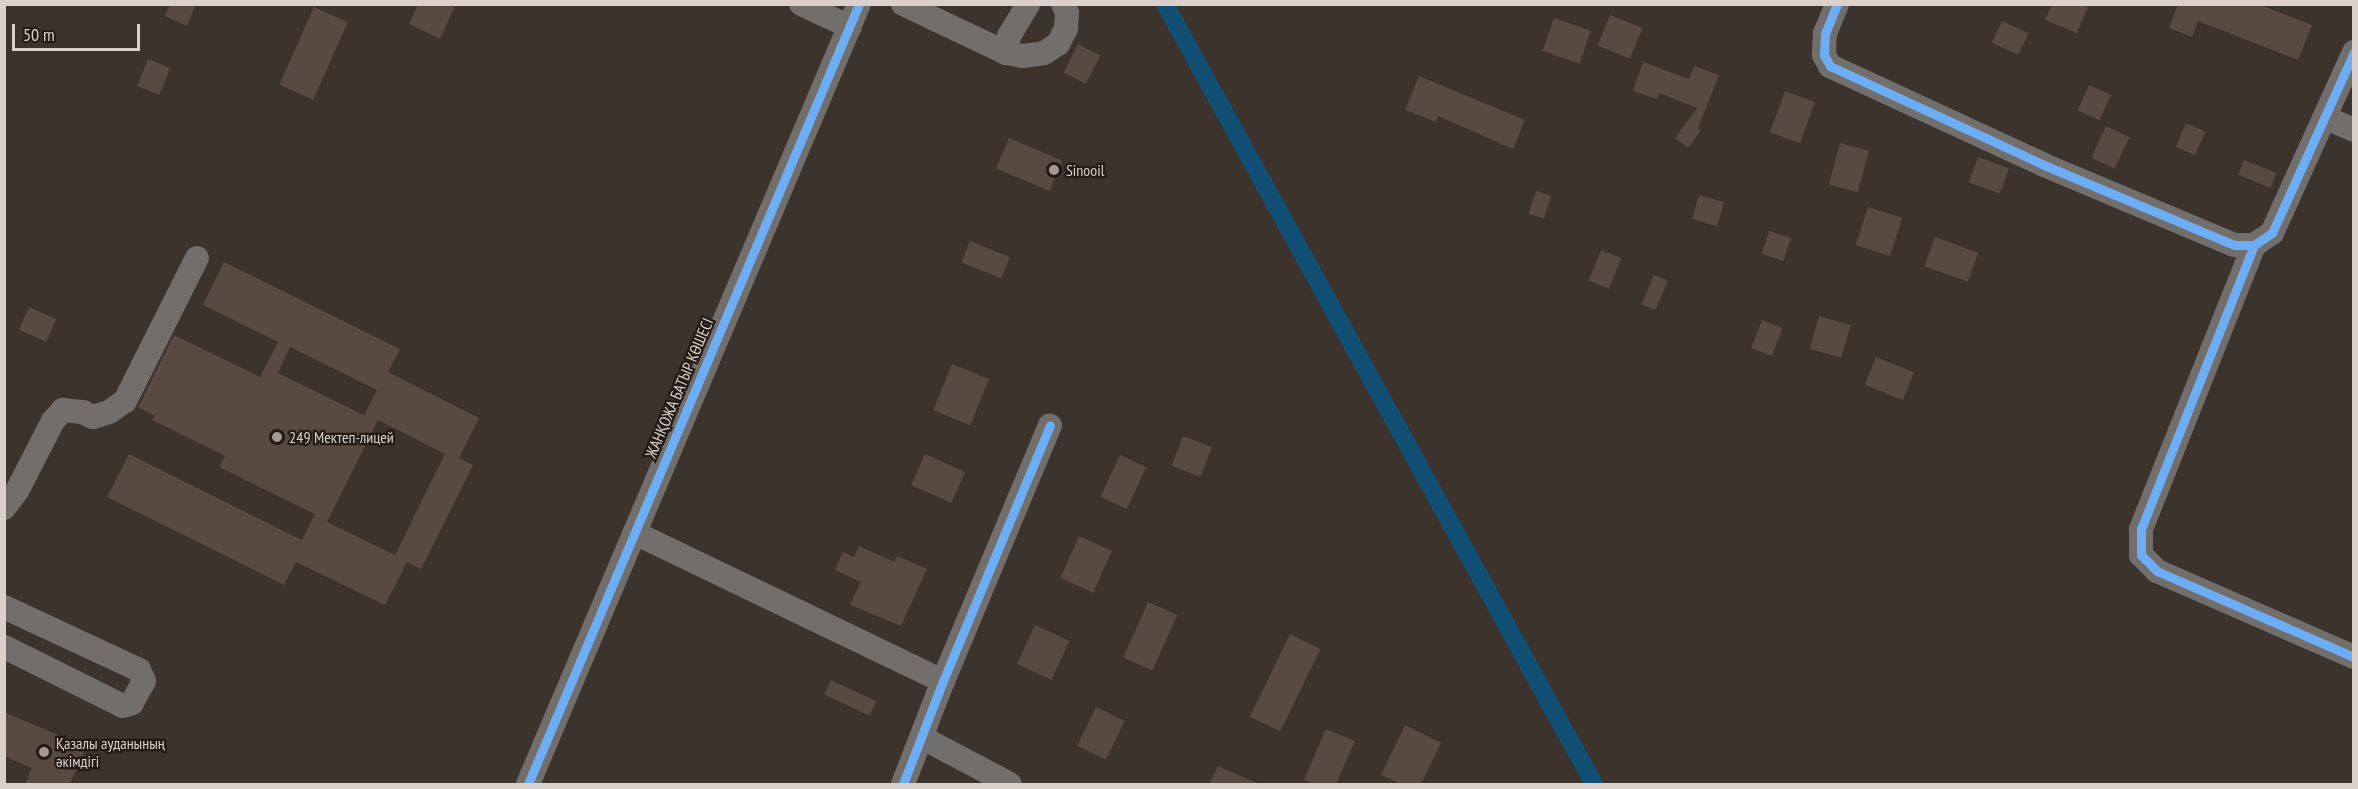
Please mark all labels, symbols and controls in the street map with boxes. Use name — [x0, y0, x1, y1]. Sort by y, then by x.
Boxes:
scale bar — [15, 12, 142, 50]
text: 50 m — [23, 23, 55, 46]
place label: Sinooil — [1066, 160, 1104, 180]
marker: Sinooil — [1047, 163, 1061, 177]
street label: ЖАНҚОЖА БАТЫР КӨШЕСІ — [641, 315, 717, 461]
place label: 249 Мектеп-лицей — [289, 427, 394, 447]
marker: 249 Мектеп-лицей — [270, 430, 284, 444]
place label: Қазалы ауданының әкімдігі — [56, 733, 165, 771]
marker: Қазалы ауданының әкімдігі — [37, 745, 51, 759]

